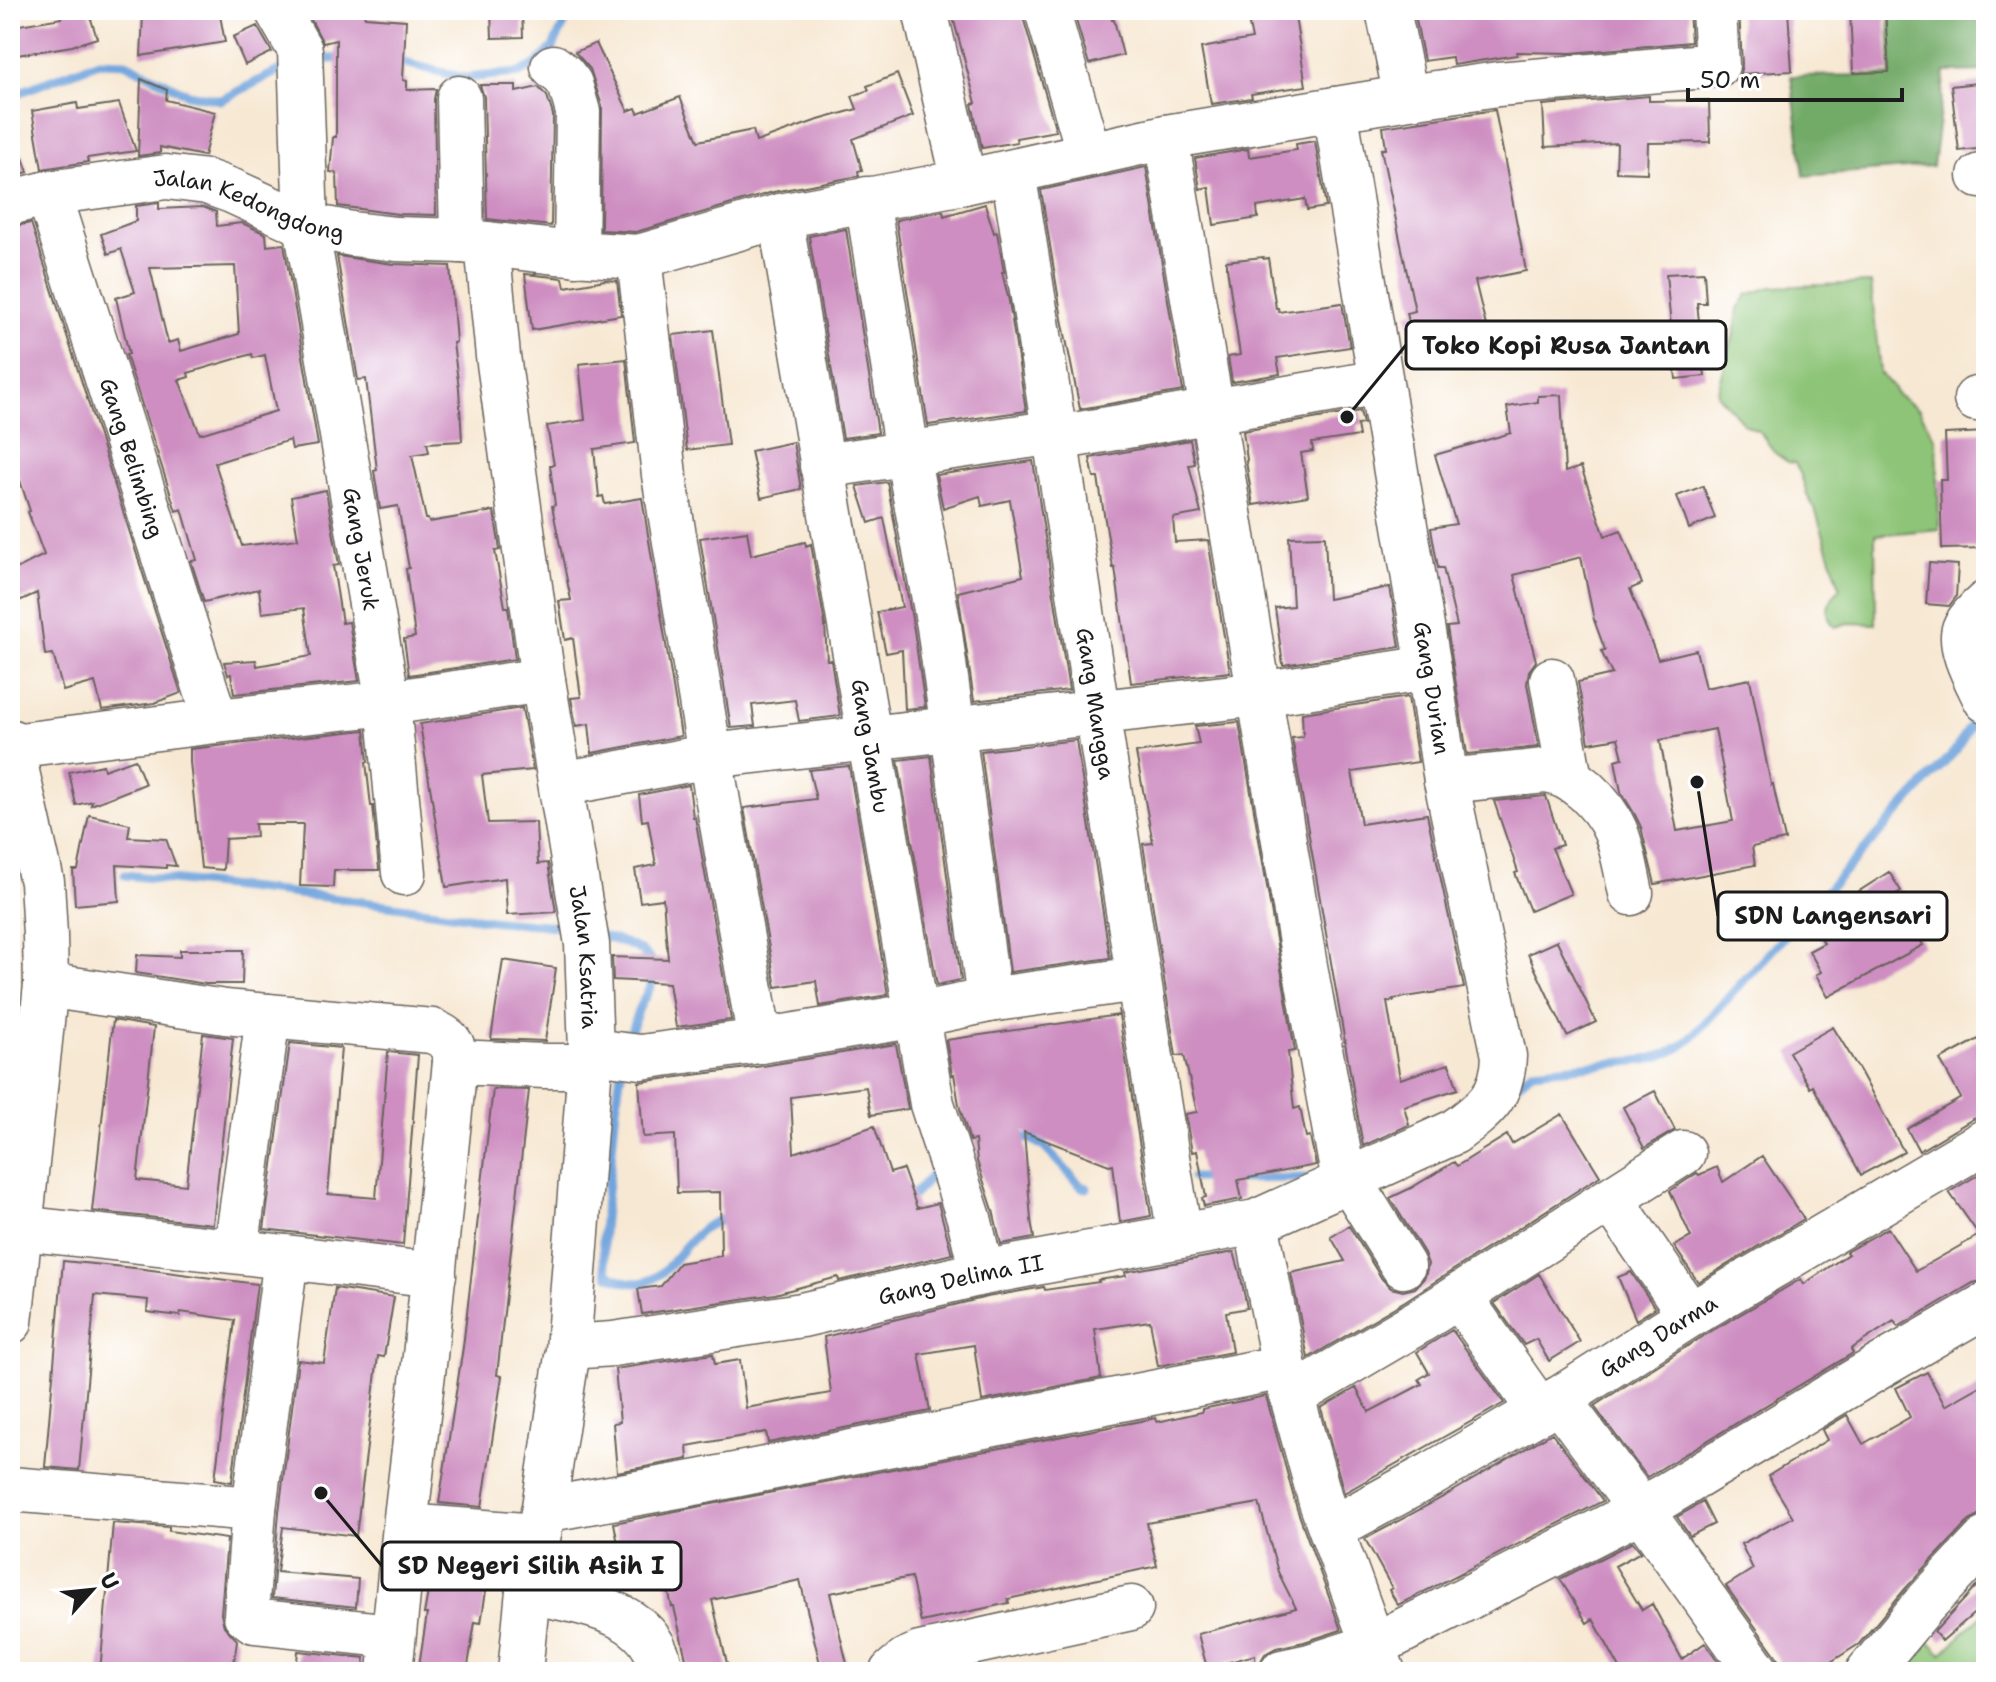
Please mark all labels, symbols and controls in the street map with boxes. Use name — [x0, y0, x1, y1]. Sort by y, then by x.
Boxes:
scale bar — [1688, 52, 1902, 102]
text: 50 m — [1700, 64, 1760, 96]
street label: Jalan Kedongdong — [151, 163, 347, 247]
callout: Toko Kopi Rusa Jantan — [1406, 321, 1726, 369]
text: Toko Kopi Rusa Jantan — [1422, 330, 1710, 362]
street label: Gang Belimbing — [93, 374, 171, 542]
street label: Gang Jeruk — [337, 485, 386, 613]
street label: Gang Durian — [1407, 619, 1457, 757]
street label: Gang Mangga — [1070, 626, 1122, 782]
street label: Gang Jambu — [845, 677, 897, 816]
street label: Jalan Ksatria — [563, 883, 605, 1030]
callout: SDN Langensari — [1718, 892, 1947, 940]
text: SDN Langensari — [1734, 900, 1932, 932]
street label: Gang Delima II — [875, 1247, 1046, 1311]
street label: Gang Darma — [1594, 1288, 1723, 1384]
callout: SD Negeri Silih Asih I — [382, 1542, 681, 1590]
north arrow — [52, 1550, 132, 1630]
text: SD Negeri Silih Asih I — [398, 1550, 664, 1582]
text: U — [93, 1568, 126, 1594]

